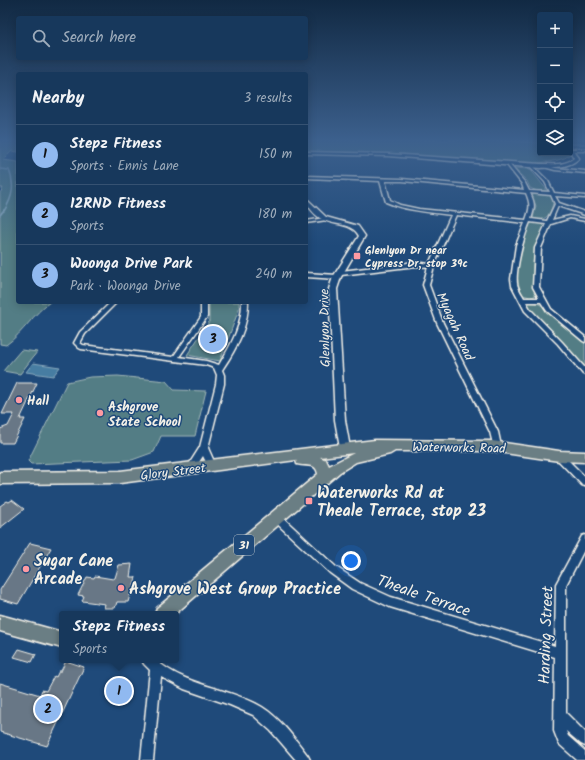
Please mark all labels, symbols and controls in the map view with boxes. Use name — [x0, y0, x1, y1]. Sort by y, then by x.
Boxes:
map controls — [537, 12, 573, 156]
button: + — [537, 12, 573, 48]
search box — [16, 16, 308, 60]
text: Search here — [62, 26, 136, 50]
icon: search — [30, 27, 52, 49]
button: − — [537, 48, 573, 84]
button: locate — [537, 84, 573, 120]
text: Nearby — [32, 85, 84, 112]
text: 3 results — [244, 88, 292, 109]
button: layers — [537, 120, 573, 156]
text: Stepz Fitness — [70, 132, 162, 156]
text: 1 — [43, 144, 47, 165]
text: 150 m — [259, 144, 292, 165]
text: Sports · Ennis Lane — [70, 156, 179, 177]
text: 12RND Fitness — [70, 192, 166, 216]
text: 2 — [41, 204, 49, 225]
text: 180 m — [258, 204, 292, 225]
text: Sports — [70, 216, 104, 237]
place label: Glenlyon Dr near Cypress Dr, stop 39c — [365, 242, 468, 273]
marker: Glenlyon Dr near Cypress Dr, stop 39c — [352, 251, 362, 261]
text: Woonga Drive Park — [70, 252, 192, 276]
text: 3 — [41, 264, 49, 285]
text: 240 m — [255, 264, 292, 285]
text: Park · Woonga Drive — [70, 276, 181, 297]
street label: Glenlyon Drive — [314, 288, 337, 367]
street label: Myagah Road — [430, 289, 479, 365]
pin: 3 — [200, 324, 226, 354]
place label: Hall — [27, 391, 50, 412]
marker: Hall — [14, 395, 24, 405]
place label: Ashgrove State School — [108, 397, 182, 433]
marker: Ashgrove State School — [95, 408, 105, 418]
street label: Waterworks Road — [412, 437, 506, 460]
street label: Glory Street — [139, 458, 208, 487]
place label: Waterworks Rd at Theale Terrace, stop 23 — [317, 481, 486, 524]
marker: Waterworks Rd at Theale Terrace, stop 23 — [304, 496, 314, 506]
road number: 31 — [234, 535, 254, 555]
place label: Sugar Cane Arcade — [34, 549, 113, 592]
your location — [341, 551, 361, 571]
marker: Sugar Cane Arcade — [21, 564, 31, 574]
street label: Theale Terrace — [373, 569, 474, 624]
place label: Ashgrove West Group Practice — [129, 577, 341, 602]
marker: Ashgrove West Group Practice — [116, 583, 126, 593]
street label: Harding Street — [532, 585, 561, 685]
popup — [59, 611, 179, 663]
text: Stepz Fitness — [73, 615, 165, 639]
text: Sports — [73, 639, 107, 660]
pin: 1 — [106, 676, 132, 706]
pin: 2 — [35, 694, 61, 724]

